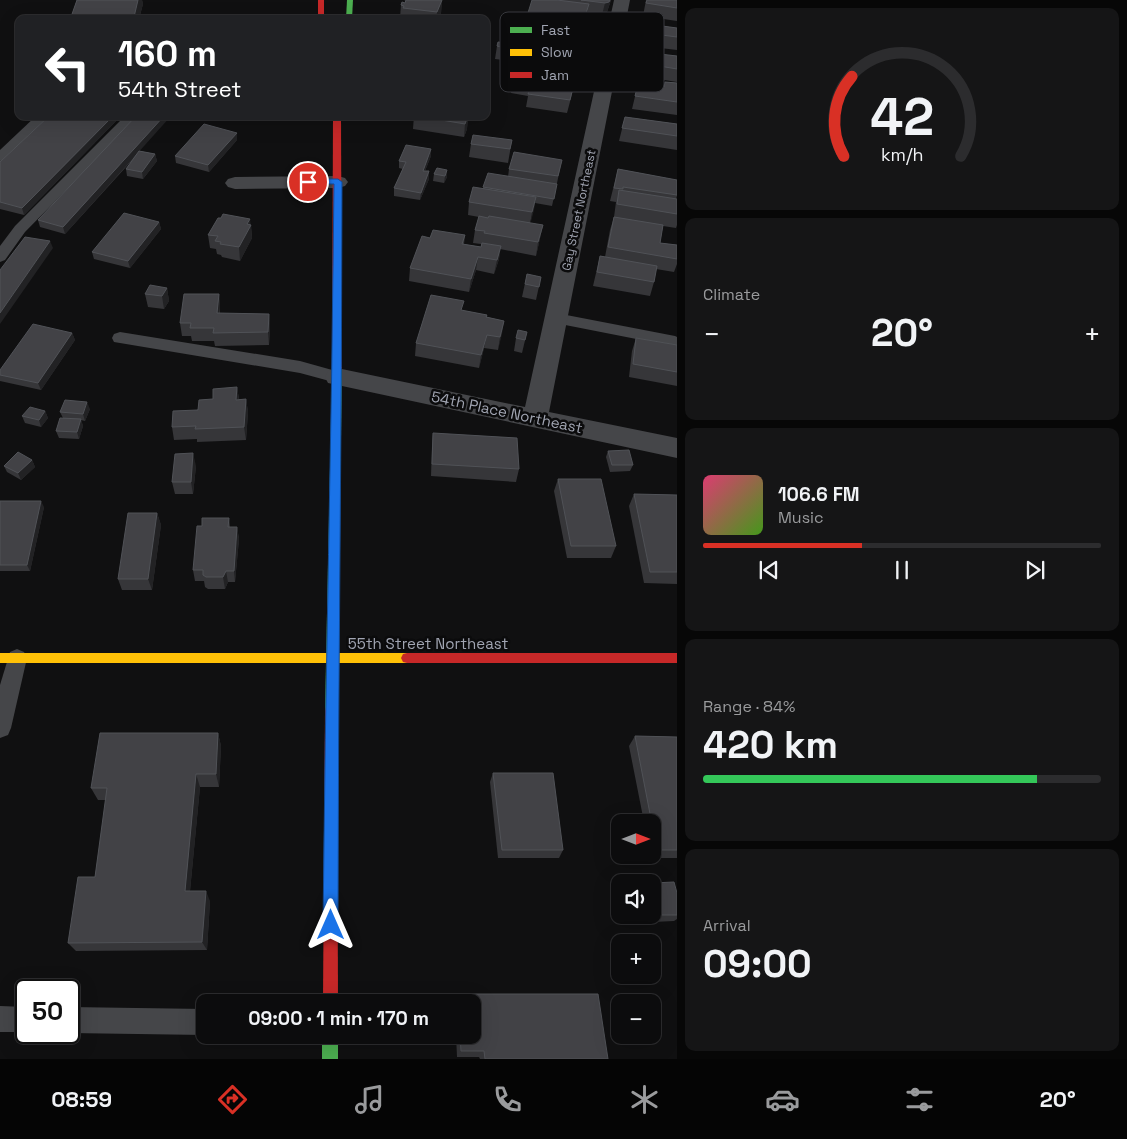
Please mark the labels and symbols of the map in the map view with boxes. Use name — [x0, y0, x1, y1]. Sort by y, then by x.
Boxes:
legend — [500, 12, 664, 92]
text: Fast — [541, 21, 570, 39]
text: Slow — [541, 43, 573, 61]
text: Jam — [541, 66, 569, 84]
street label: Gay Street Northeast — [558, 148, 600, 272]
pin — [287, 161, 329, 203]
street label: 54th Place Northeast — [430, 387, 584, 437]
street label: 55th Street Northeast — [348, 634, 508, 653]
north arrow — [611, 814, 661, 864]
position arrow — [304, 898, 356, 950]
speed limit sign: 50 — [15, 979, 80, 1044]

